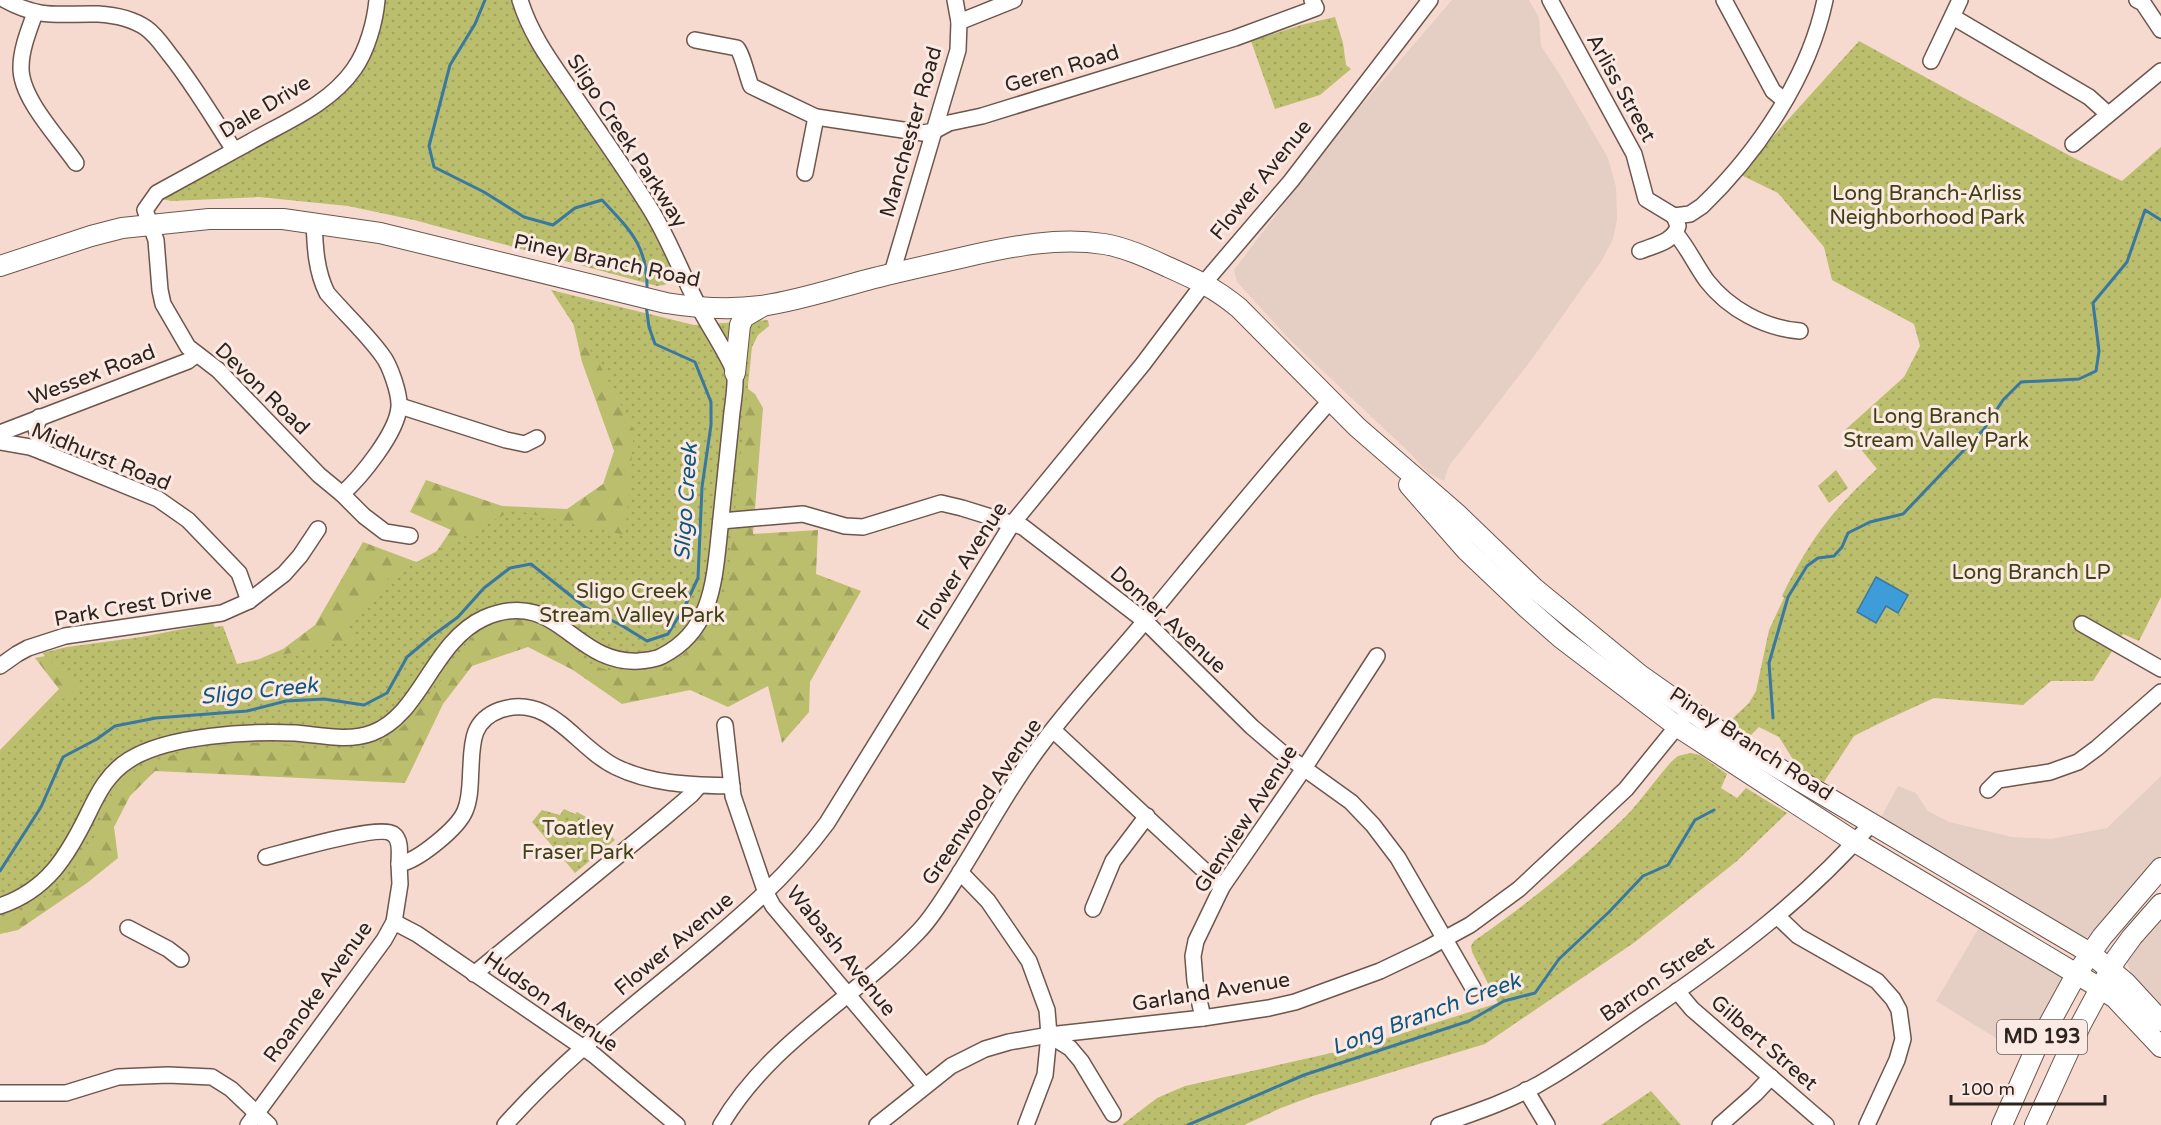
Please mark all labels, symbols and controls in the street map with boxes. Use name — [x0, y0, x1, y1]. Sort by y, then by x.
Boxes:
street label: Arliss Street — [1581, 30, 1661, 146]
street label: Geren Road — [1002, 40, 1122, 98]
street label: Manchester Road — [875, 44, 947, 220]
street label: Sligo Creek Parkway — [562, 50, 692, 232]
street label: Dale Drive — [215, 70, 315, 144]
street label: Flower Avenue — [1205, 115, 1317, 245]
park label: Long Branch-Arliss Neighborhood Park — [1829, 181, 2025, 230]
street label: Piney Branch Road — [512, 229, 702, 293]
street label: Devon Road — [209, 338, 315, 440]
street label: Wessex Road — [25, 339, 159, 411]
park label: Long Branch Stream Valley Park — [1843, 404, 2029, 453]
street label: Midhurst Road — [28, 418, 174, 496]
water label: Sligo Creek — [669, 441, 703, 561]
street label: Flower Avenue — [911, 497, 1013, 635]
park label: Long Branch LP — [1951, 560, 2111, 585]
street label: Domer Avenue — [1105, 561, 1231, 679]
park label: Sligo Creek Stream Valley Park — [539, 579, 725, 628]
street label: Park Crest Drive — [52, 580, 214, 632]
water label: Sligo Creek — [199, 672, 321, 710]
street label: Piney Branch Road — [1665, 682, 1837, 806]
street label: Greenwood Avenue — [917, 714, 1047, 890]
street label: Glenview Avenue — [1189, 740, 1303, 898]
park label: Toatley Fraser Park — [522, 816, 634, 865]
street label: Wabash Avenue — [781, 881, 901, 1021]
street label: Flower Avenue — [609, 887, 739, 1001]
street label: Roanoke Avenue — [258, 916, 378, 1068]
street label: Barron Street — [1595, 931, 1719, 1027]
street label: Hudson Avenue — [479, 946, 623, 1058]
street label: Garland Avenue — [1130, 967, 1292, 1017]
water label: Long Branch Creek — [1328, 967, 1526, 1060]
street label: Gilbert Street — [1706, 990, 1822, 1096]
road number: MD 193 — [1997, 1020, 2087, 1054]
scale bar — [1951, 1068, 2106, 1106]
text: 100 m — [1960, 1078, 2015, 1100]

